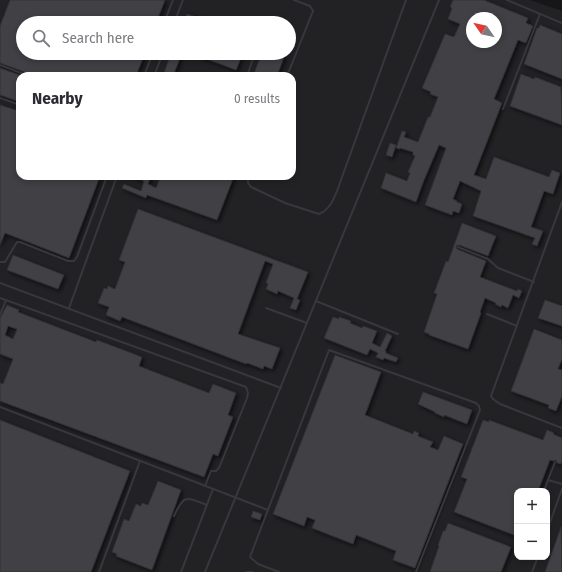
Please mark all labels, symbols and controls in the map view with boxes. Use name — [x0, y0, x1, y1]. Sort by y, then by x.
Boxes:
north arrow — [466, 12, 502, 48]
search box — [16, 16, 296, 60]
icon: search — [30, 27, 52, 49]
text: Search here — [62, 29, 134, 47]
text: Nearby — [32, 88, 83, 109]
text: 0 results — [234, 91, 280, 106]
map controls — [514, 488, 550, 560]
button: + — [514, 488, 550, 524]
button: − — [514, 524, 550, 560]

